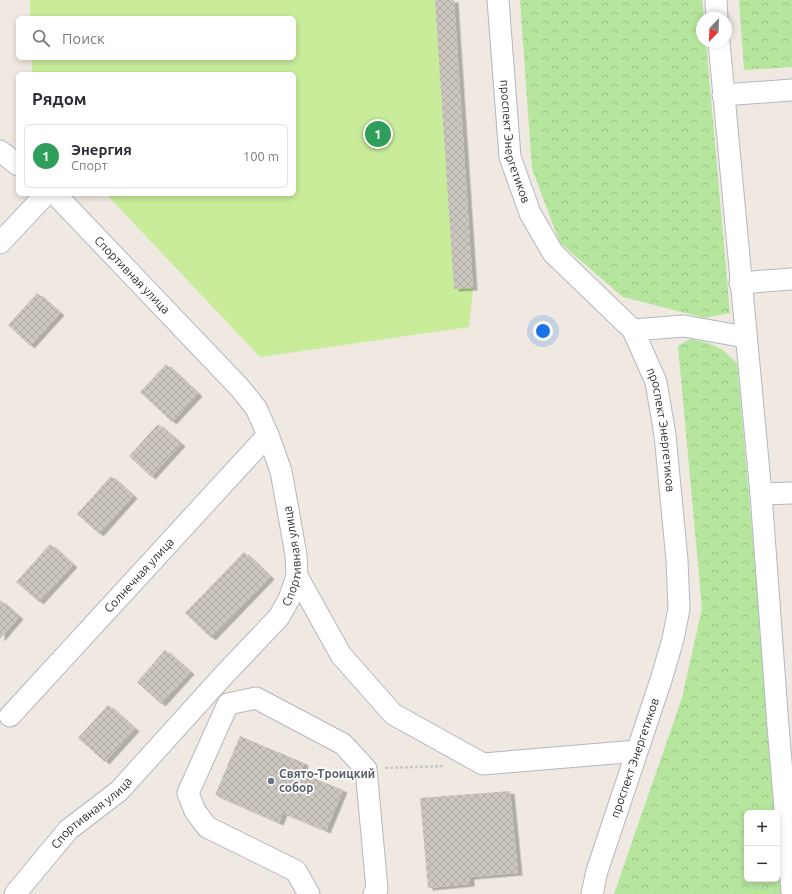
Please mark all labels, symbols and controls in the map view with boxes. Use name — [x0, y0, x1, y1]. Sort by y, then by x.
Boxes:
north arrow — [696, 12, 732, 48]
search box — [16, 16, 296, 60]
icon: search — [30, 27, 52, 49]
text: Поиск — [62, 30, 105, 47]
street label: проспект Энергетиков — [498, 79, 533, 205]
text: Рядом — [32, 89, 87, 108]
pin: 1 — [365, 119, 391, 149]
text: Энергия — [71, 141, 132, 158]
text: 1 — [42, 149, 50, 163]
text: 100 m — [243, 149, 279, 163]
text: Спорт — [71, 158, 107, 172]
street label: Спортивная улица — [92, 233, 173, 316]
your location — [533, 321, 553, 341]
street label: проспект Энергетиков — [644, 366, 677, 493]
street label: Спортивная улица — [279, 505, 303, 609]
street label: Солнечная улица — [101, 535, 176, 615]
street label: проспект Энергетиков — [608, 696, 661, 819]
place label: Свято-Троицкий собор — [279, 767, 375, 794]
street label: Спортивная улица — [48, 774, 134, 851]
marker: Свято-Троицкий собор — [266, 776, 276, 786]
map controls — [744, 810, 780, 882]
button: + — [744, 810, 780, 846]
button: − — [744, 846, 780, 882]

